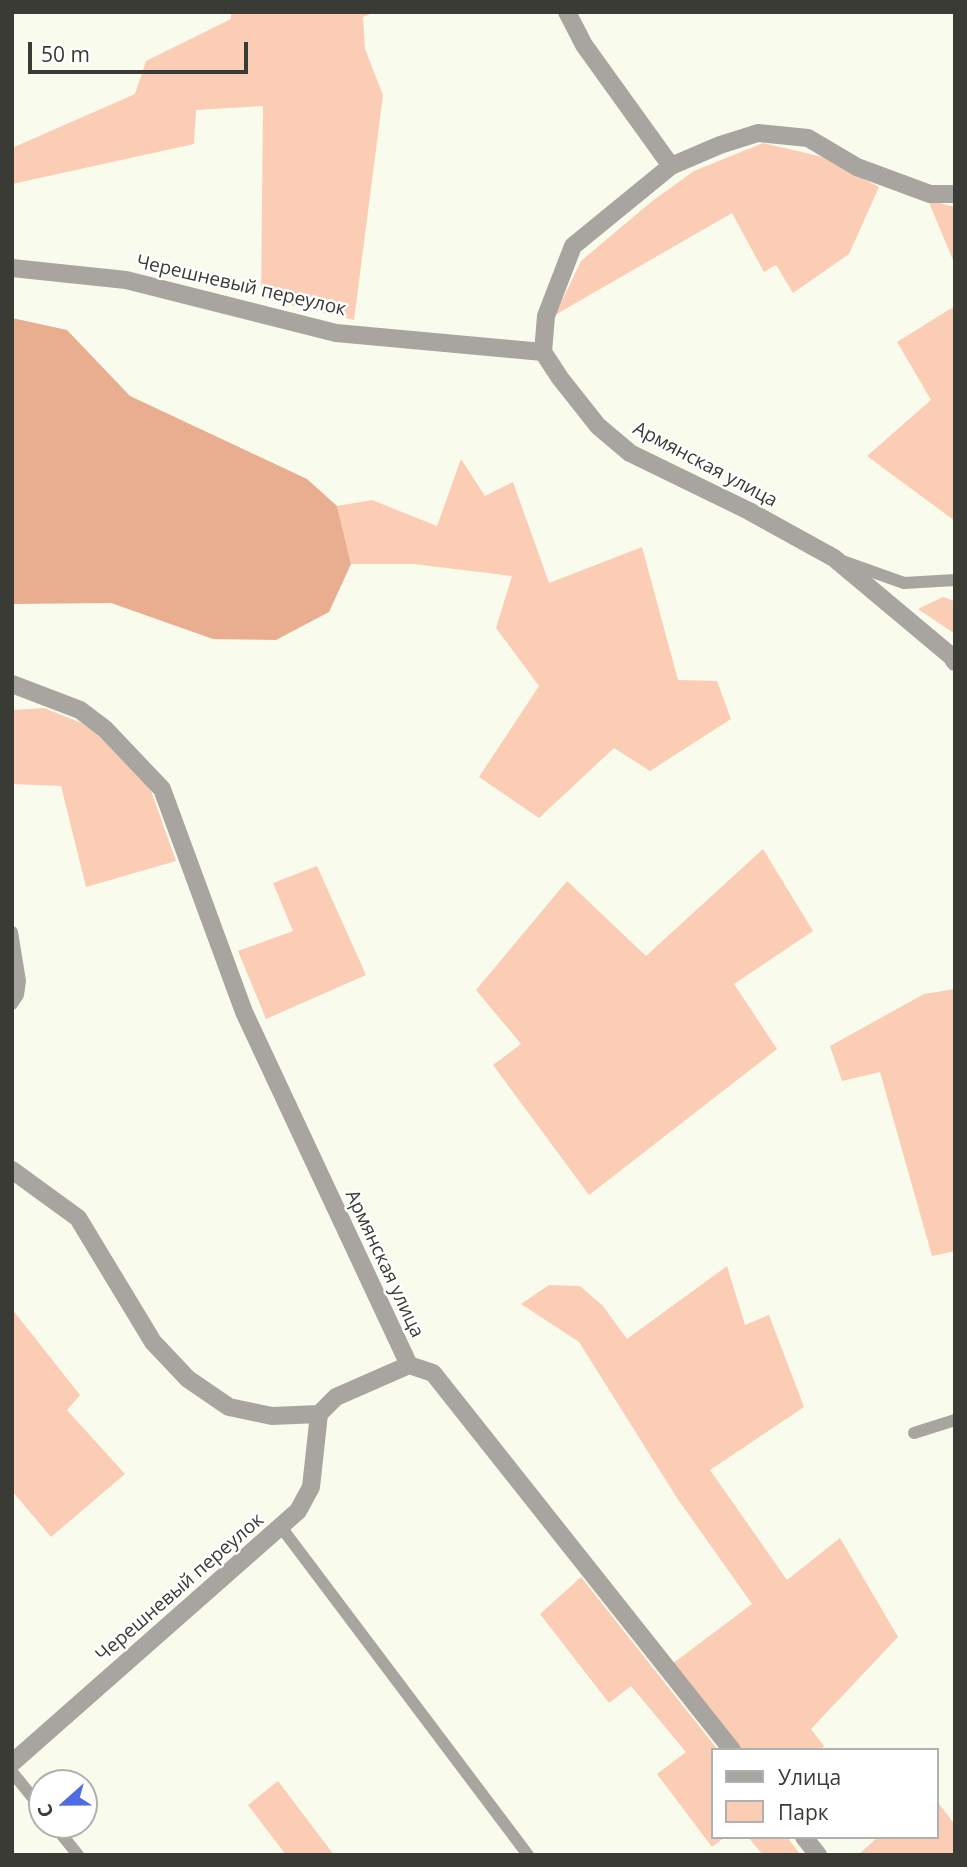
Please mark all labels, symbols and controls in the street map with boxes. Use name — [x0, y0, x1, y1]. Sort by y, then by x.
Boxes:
scale bar — [32, 28, 252, 72]
text: 50 m — [41, 40, 90, 68]
street label: Черешневый переулок — [134, 251, 348, 321]
street label: Армянская улица — [629, 417, 781, 513]
street label: Армянская улица — [340, 1187, 428, 1341]
street label: Черешневый переулок — [92, 1509, 268, 1667]
legend — [712, 1748, 939, 1839]
text: Улица — [778, 1763, 841, 1791]
north arrow — [28, 1769, 98, 1839]
text: Парк — [778, 1798, 829, 1826]
text: С — [31, 1801, 60, 1821]

